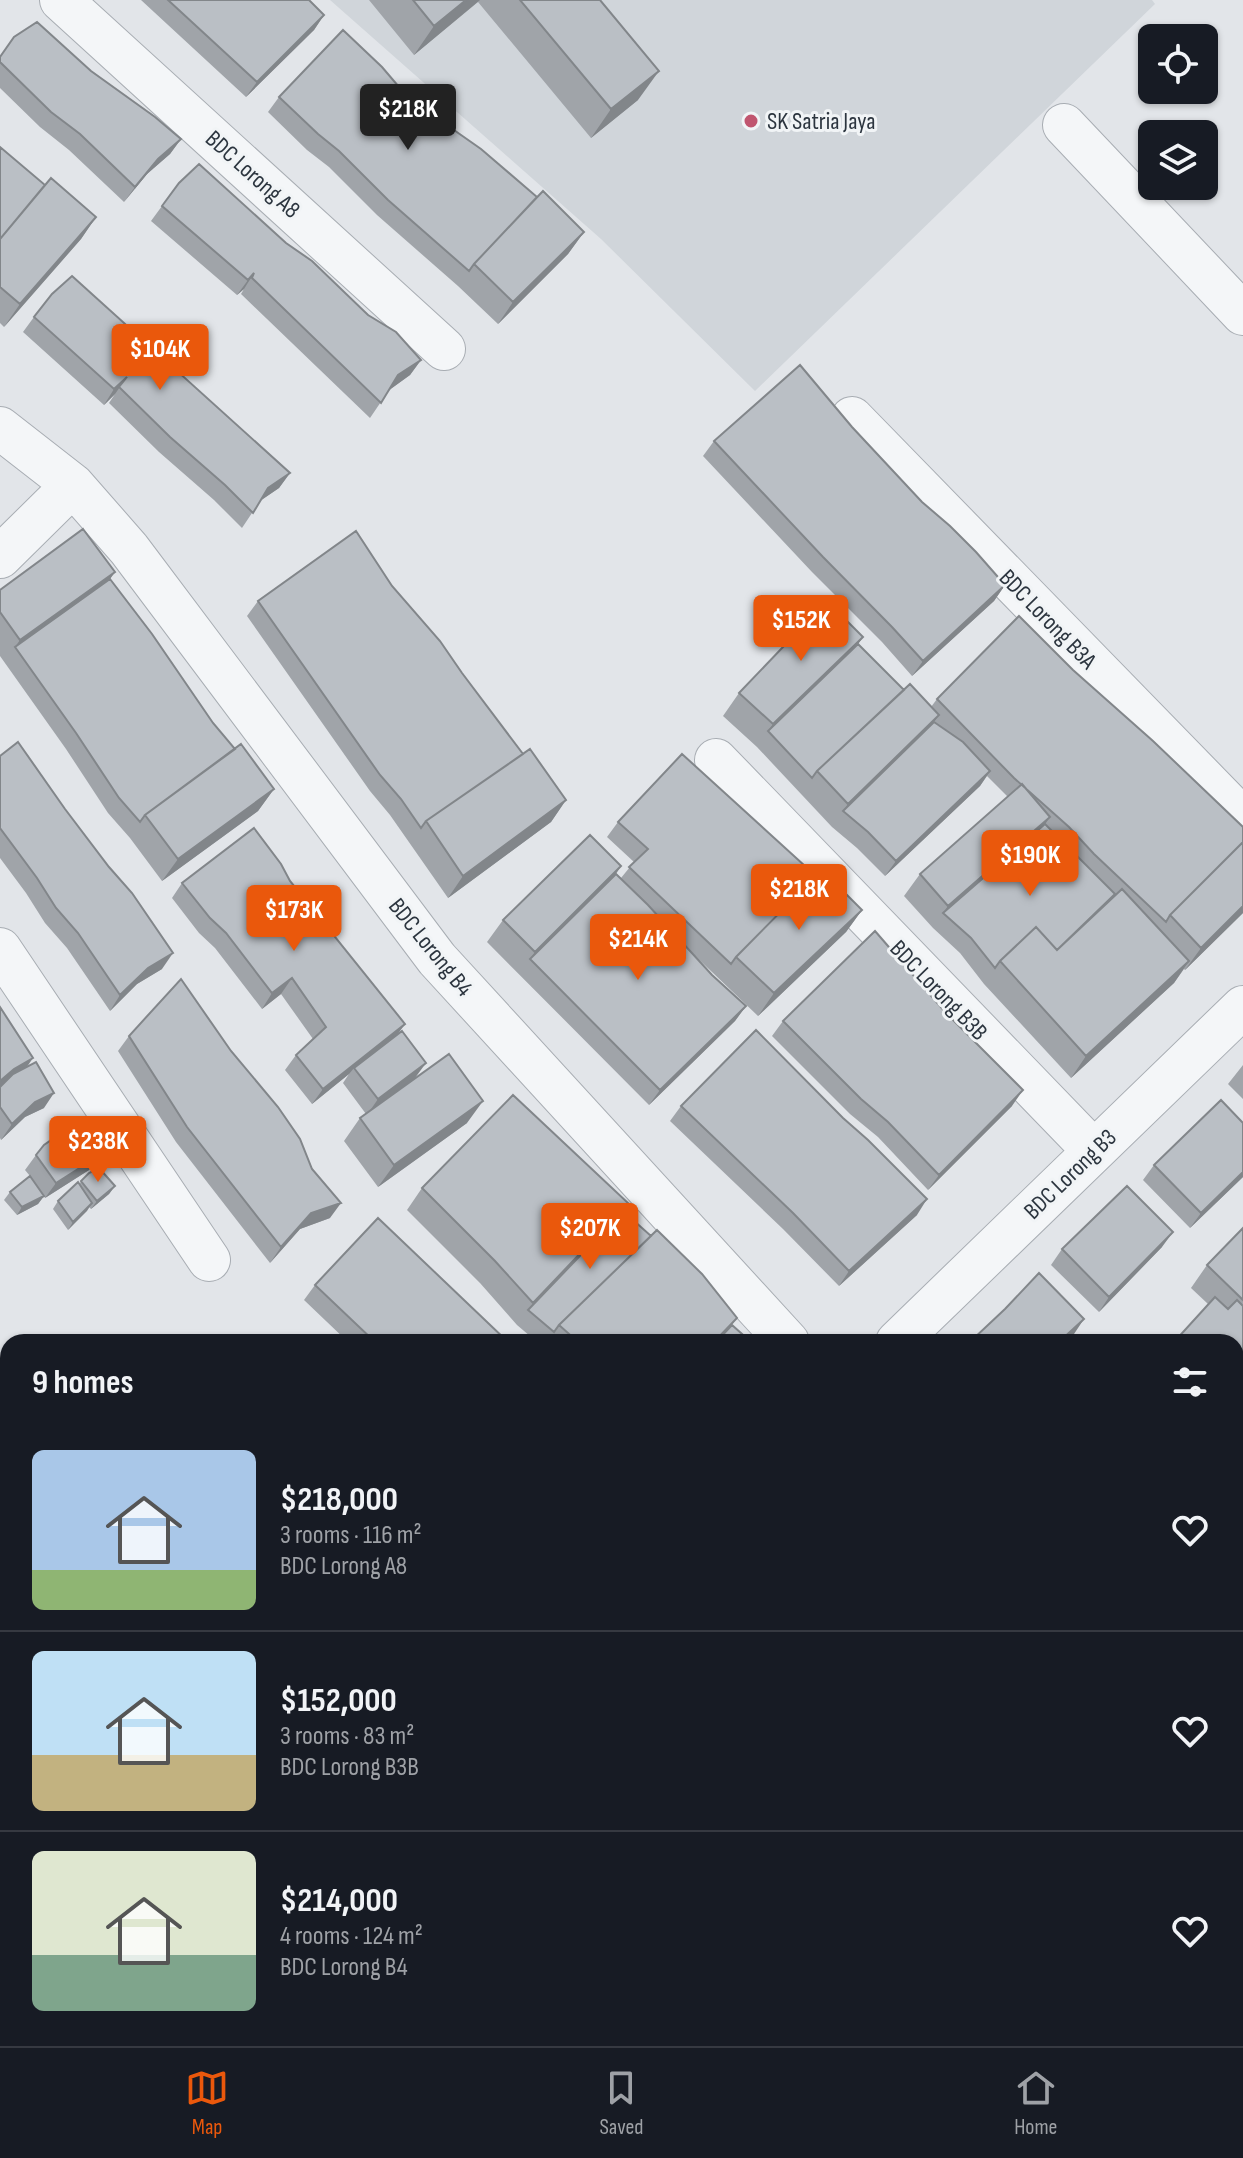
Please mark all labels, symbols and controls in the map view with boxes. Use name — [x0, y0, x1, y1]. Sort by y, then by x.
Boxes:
map controls — [1138, 24, 1218, 200]
button: locate — [1138, 24, 1218, 104]
pin: $218K — [352, 84, 464, 152]
text: $218K — [378, 94, 438, 125]
place label: SK Satria Jaya — [767, 107, 875, 136]
marker: SK Satria Jaya — [742, 112, 760, 130]
button: layers — [1138, 120, 1218, 200]
street label: BDC Lorong A8 — [199, 124, 306, 224]
pin: $104K — [104, 324, 216, 392]
text: $104K — [130, 334, 190, 365]
street label: BDC Lorong B3A — [993, 563, 1103, 676]
pin: $152K — [745, 595, 857, 663]
text: $152K — [771, 605, 831, 636]
pin: $190K — [974, 830, 1086, 898]
text: $190K — [999, 840, 1061, 871]
pin: $218K — [743, 864, 855, 932]
text: $218K — [769, 874, 829, 905]
pin: $173K — [238, 885, 350, 953]
street label: BDC Lorong B4 — [382, 892, 479, 1002]
text: $173K — [264, 895, 324, 926]
pin: $214K — [582, 914, 694, 982]
text: $214K — [608, 924, 668, 955]
street label: BDC Lorong B3B — [884, 934, 994, 1046]
pin: $238K — [42, 1116, 154, 1184]
street label: BDC Lorong B3 — [1018, 1123, 1123, 1226]
text: $238K — [67, 1126, 129, 1157]
pin: $207K — [534, 1203, 646, 1271]
text: $207K — [559, 1213, 621, 1244]
icon: filters — [1168, 1360, 1212, 1404]
text: 9 homes — [32, 1362, 133, 1403]
text: $218,000 — [280, 1479, 398, 1520]
icon: home — [96, 1482, 192, 1578]
icon: heart — [1168, 1508, 1212, 1552]
text: 3 rooms · 116 m² — [280, 1520, 422, 1551]
text: BDC Lorong A8 — [280, 1551, 407, 1582]
text: $152,000 — [280, 1680, 397, 1721]
icon: home — [96, 1683, 192, 1779]
icon: heart — [1168, 1709, 1212, 1753]
text: 3 rooms · 83 m² — [280, 1721, 414, 1752]
text: BDC Lorong B3B — [280, 1752, 419, 1783]
text: $214,000 — [280, 1880, 398, 1921]
icon: home — [96, 1883, 192, 1979]
icon: heart — [1168, 1909, 1212, 1953]
text: 4 rooms · 124 m² — [280, 1921, 423, 1952]
text: BDC Lorong B4 — [280, 1952, 408, 1983]
tab: Map — [185, 2066, 229, 2141]
tab: Saved — [599, 2066, 644, 2141]
tab: Home — [1014, 2066, 1058, 2141]

